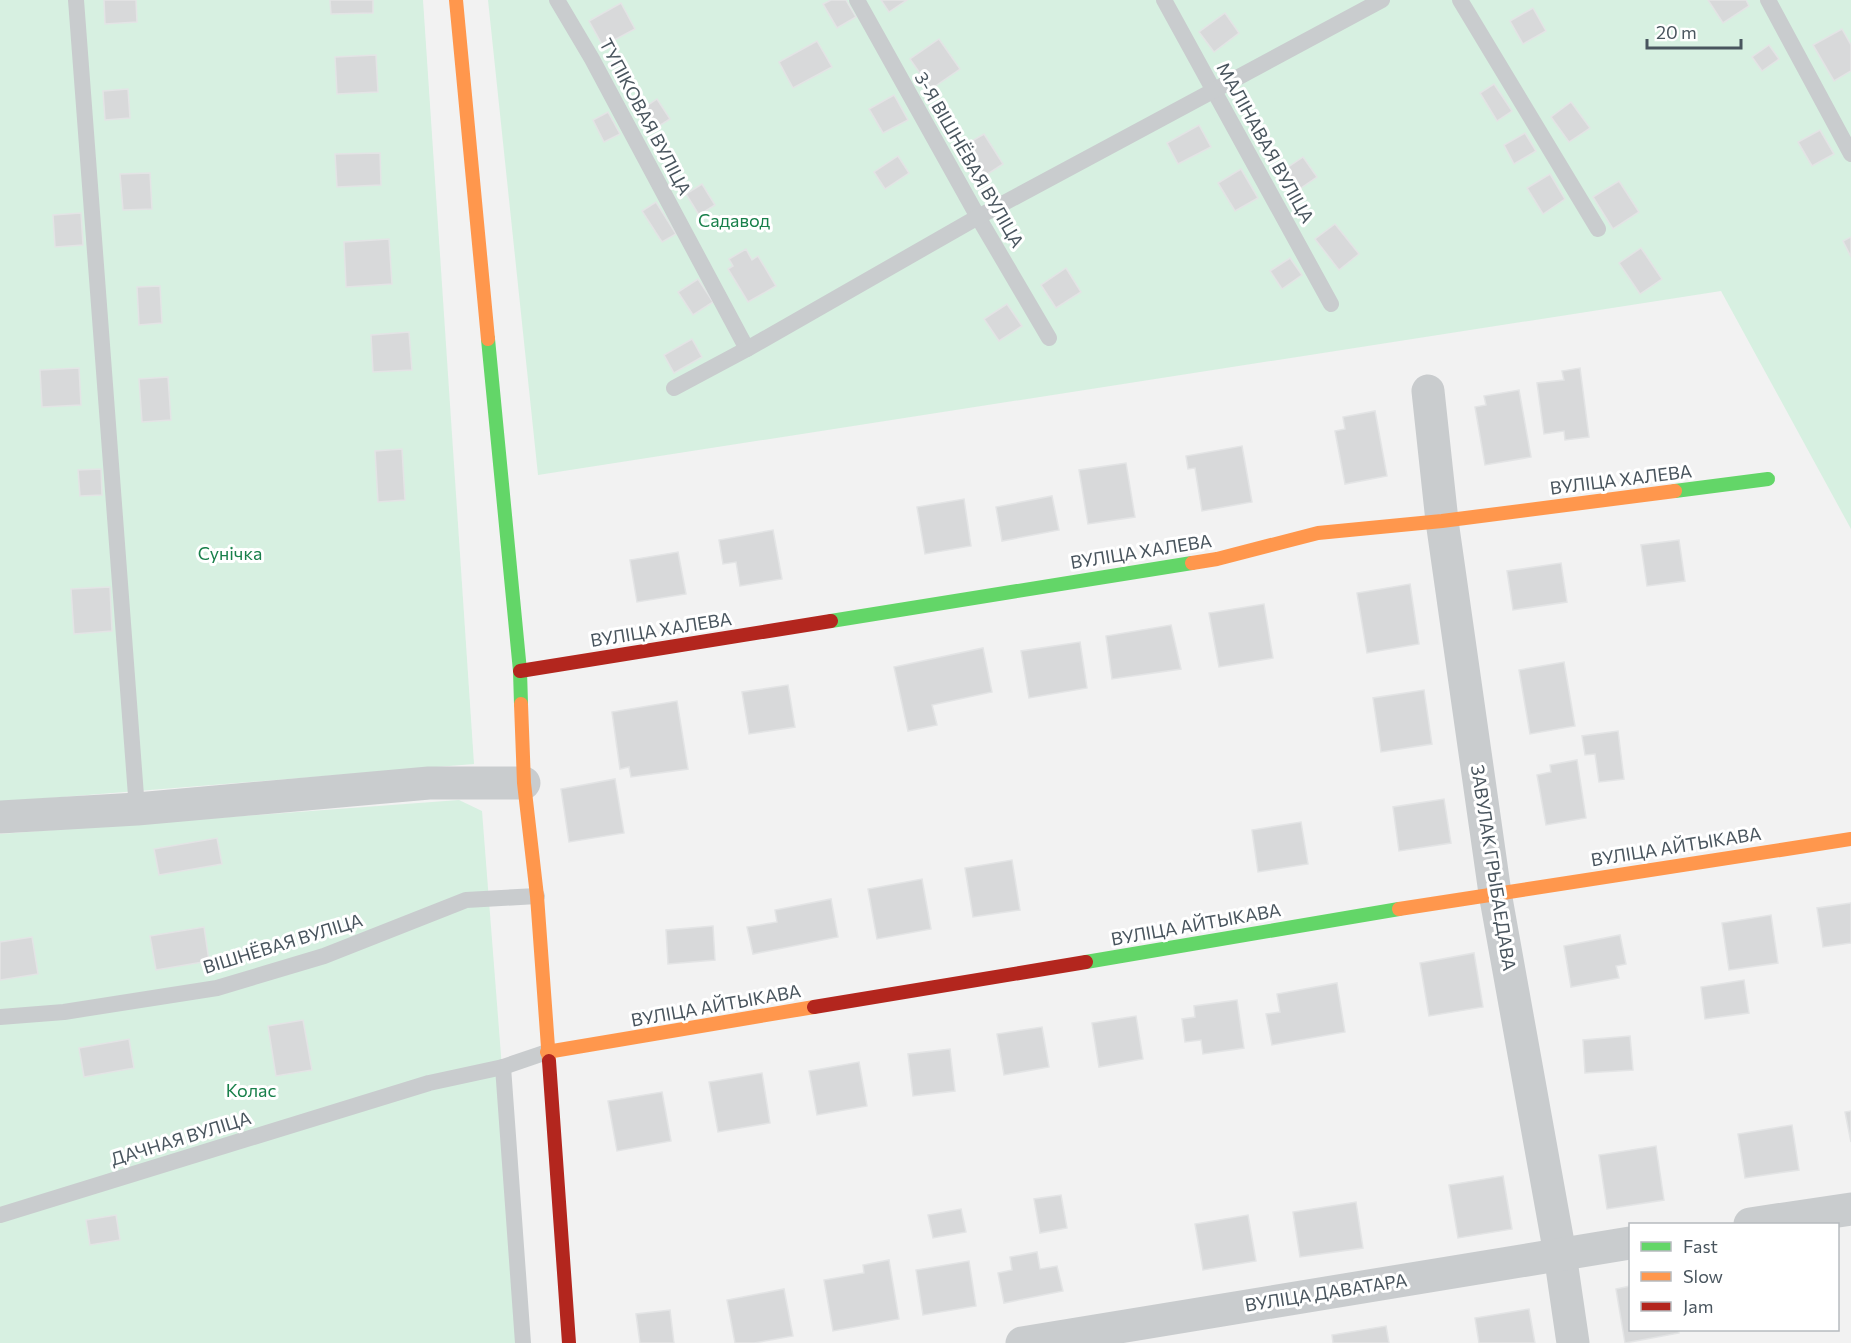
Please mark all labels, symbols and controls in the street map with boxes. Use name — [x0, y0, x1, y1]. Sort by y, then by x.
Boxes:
scale bar — [1647, 12, 1742, 50]
text: 20 m — [1656, 21, 1697, 43]
street label: ТУПІКОВАЯ ВУЛІЦА — [595, 34, 697, 199]
street label: МАЛІНАВАЯ ВУЛІЦА — [1213, 58, 1319, 227]
street label: 3-Я ВІШНЁВАЯ ВУЛІЦА — [911, 68, 1029, 251]
park label: Садавод — [698, 209, 771, 231]
street label: ВУЛІЦА ХАЛЕВА — [1549, 459, 1693, 499]
street label: ВУЛІЦА ХАЛЕВА — [1069, 529, 1213, 573]
park label: Сунічка — [198, 542, 262, 564]
street label: ВУЛІЦА ХАЛЕВА — [589, 607, 733, 651]
street label: ЗАВУЛАК ГРЫБАЕДАВА — [1467, 763, 1521, 972]
street label: ВУЛІЦА АЙТЫКАВА — [1589, 822, 1763, 870]
street label: ВУЛІЦА АЙТЫКАВА — [1109, 898, 1282, 950]
street label: ВІШНЁВАЯ ВУЛІЦА — [200, 908, 365, 978]
street label: ВУЛІЦА АЙТЫКАВА — [629, 979, 802, 1031]
park label: Колас — [226, 1079, 276, 1101]
street label: ДАЧНАЯ ВУЛІЦА — [108, 1106, 254, 1170]
legend — [1629, 1223, 1839, 1331]
text: Fast — [1683, 1235, 1718, 1257]
text: Slow — [1683, 1265, 1723, 1287]
street label: ВУЛІЦА ДАВАТАРА — [1243, 1268, 1409, 1316]
text: Jam — [1683, 1295, 1713, 1317]

